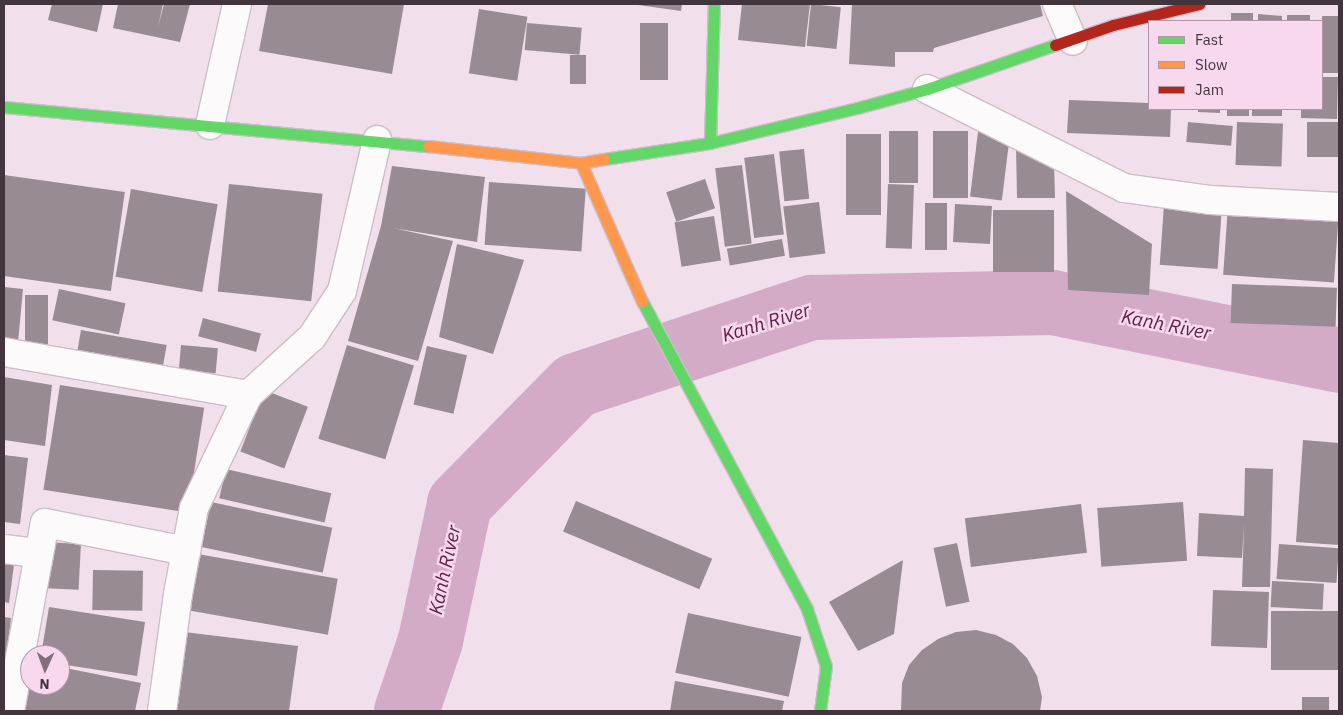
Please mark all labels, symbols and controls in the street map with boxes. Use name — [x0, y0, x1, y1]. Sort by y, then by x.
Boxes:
legend — [1148, 20, 1323, 110]
text: Fast — [1195, 30, 1223, 49]
text: Slow — [1195, 55, 1228, 74]
text: Jam — [1195, 80, 1224, 99]
water label: Kanh River — [719, 299, 813, 347]
water label: Kanh River — [1119, 305, 1213, 345]
water label: Kanh River — [424, 523, 466, 617]
north arrow — [20, 645, 70, 695]
text: N — [39, 675, 50, 693]

